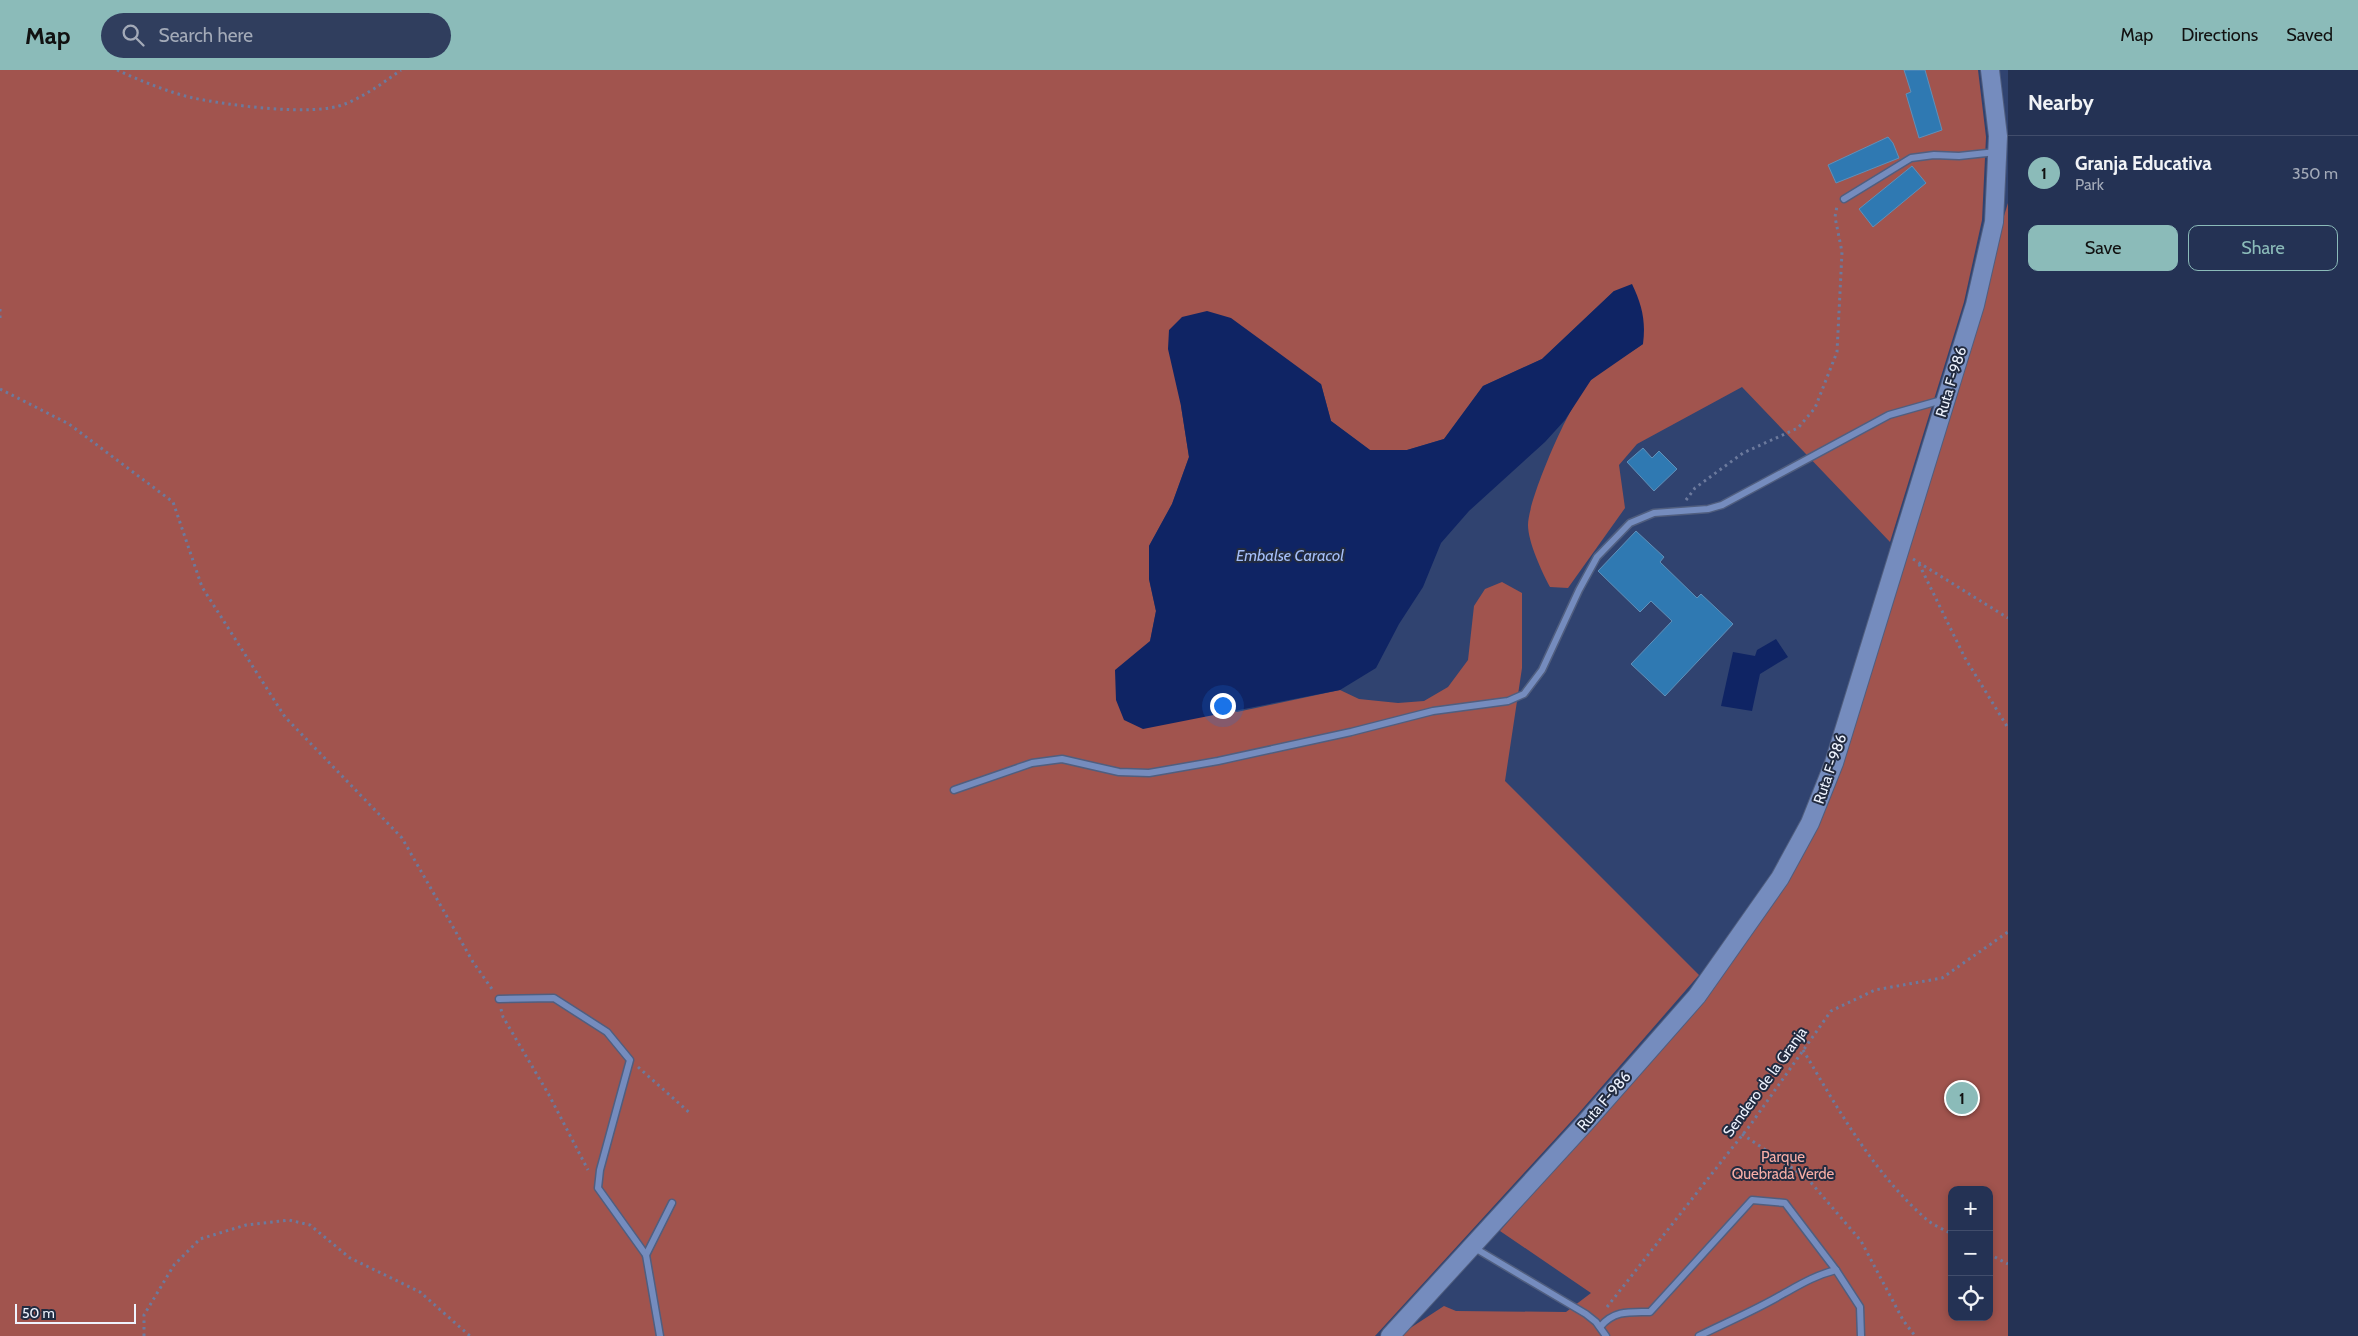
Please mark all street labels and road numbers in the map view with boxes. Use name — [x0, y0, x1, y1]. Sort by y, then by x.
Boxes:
street label: Ruta F-986 — [1932, 345, 1970, 419]
street label: Ruta F-986 — [1810, 732, 1850, 806]
street label: Sendero de la Granja — [1719, 1023, 1811, 1140]
street label: Ruta F-986 — [1573, 1068, 1635, 1134]

